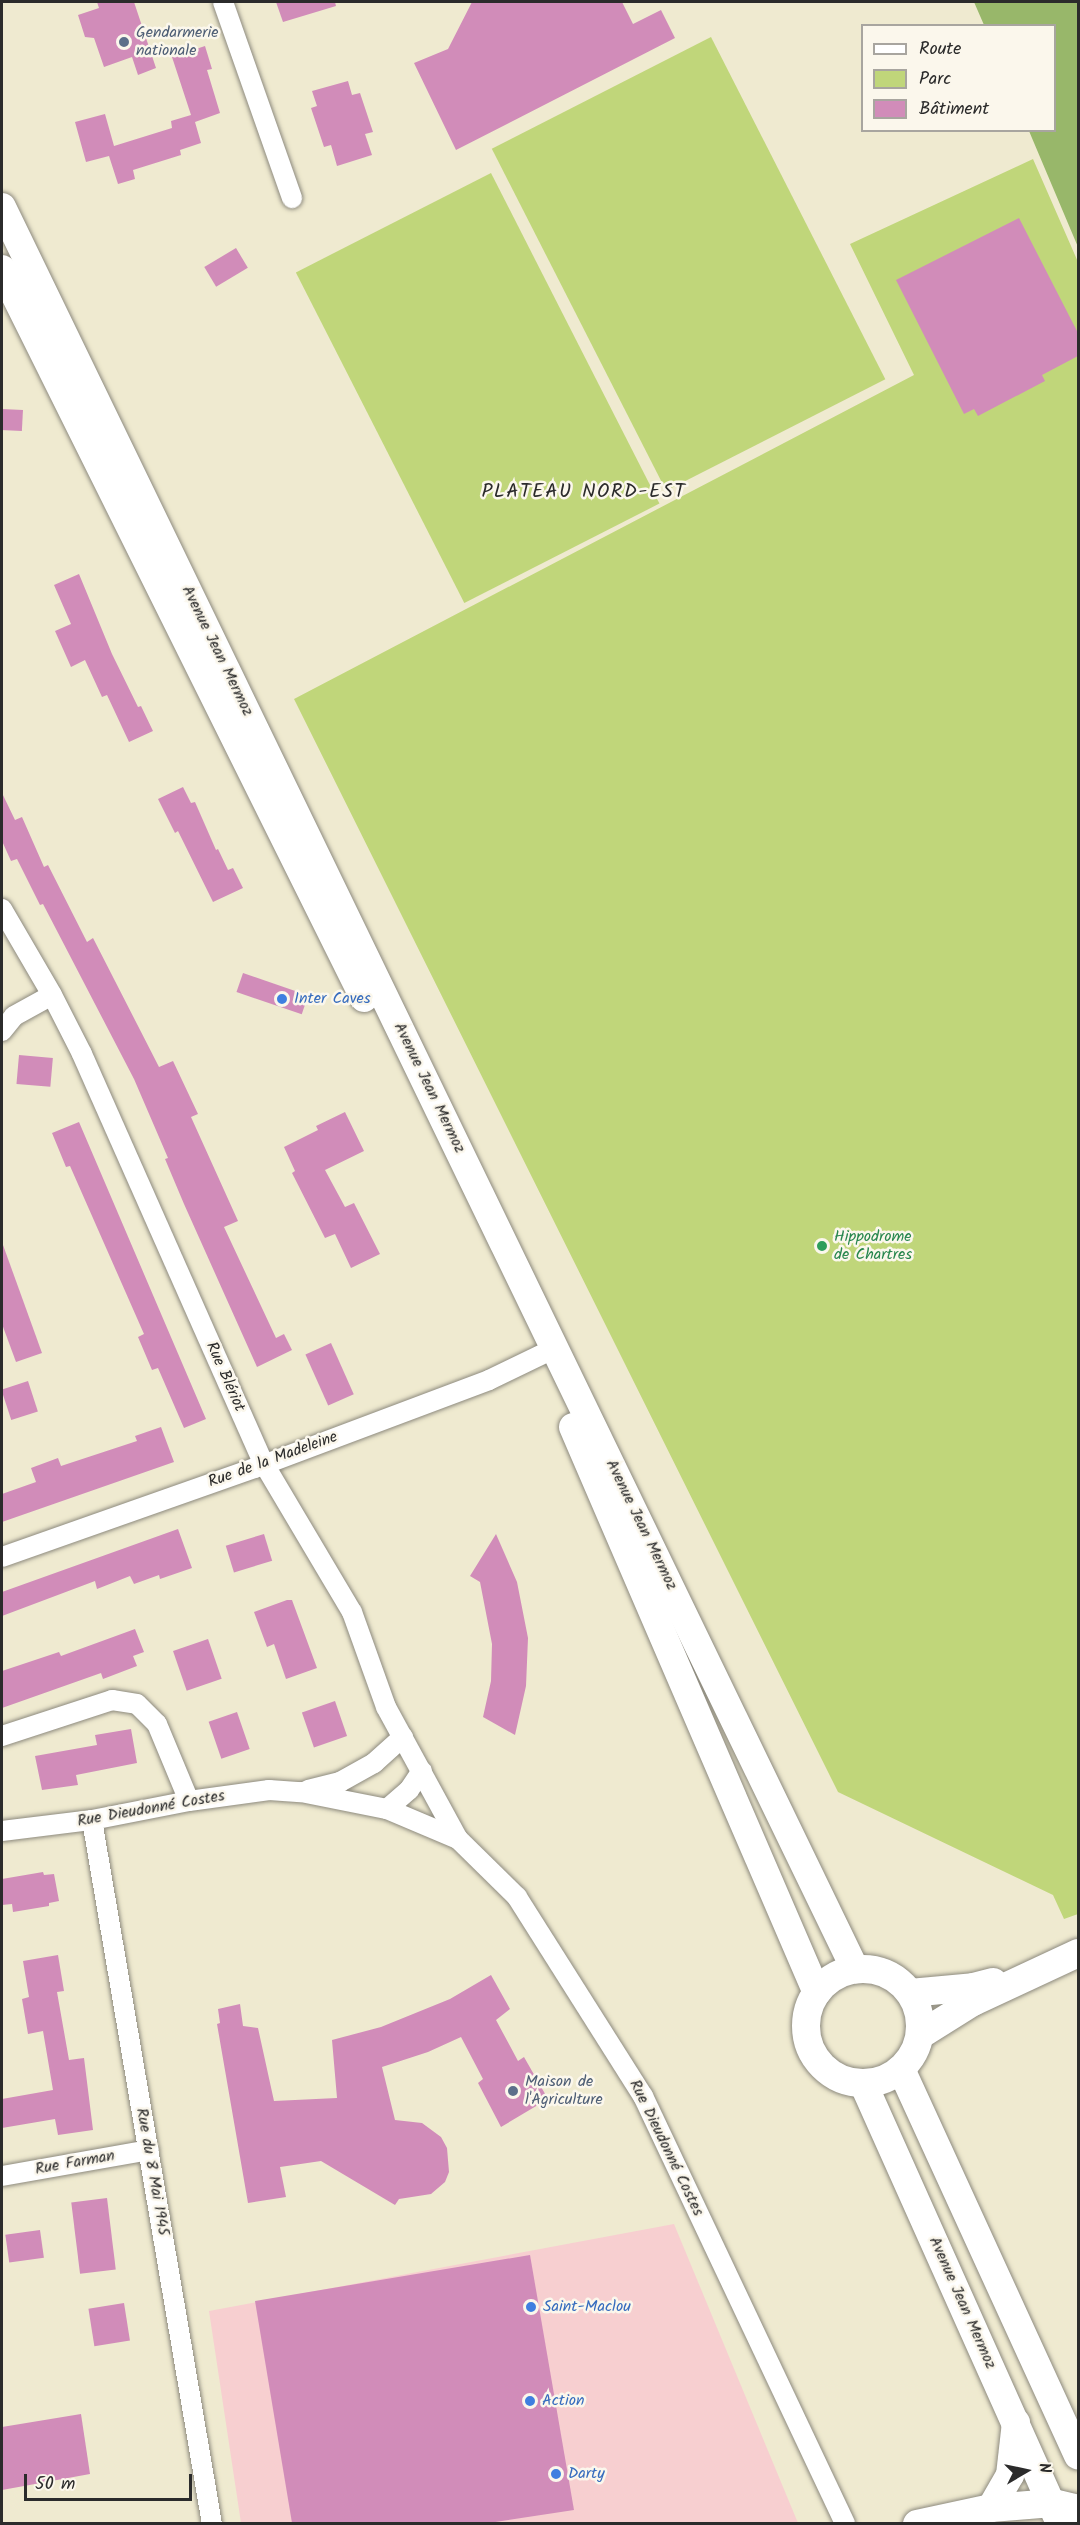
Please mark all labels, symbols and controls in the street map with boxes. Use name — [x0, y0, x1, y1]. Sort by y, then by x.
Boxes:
place label: Gendarmerie nationale — [136, 23, 219, 61]
legend — [861, 24, 1056, 132]
marker: Gendarmerie nationale — [117, 35, 131, 49]
text: Route — [919, 35, 961, 64]
text: Parc — [919, 65, 951, 94]
text: Bâtiment — [919, 95, 989, 124]
district label: PLATEAU NORD-EST — [481, 480, 687, 504]
street label: Avenue Jean Mermoz — [177, 583, 257, 719]
place label: Inter Caves — [294, 989, 370, 1009]
marker: Inter Caves — [275, 992, 289, 1006]
street label: Avenue Jean Mermoz — [389, 1020, 469, 1156]
place label: Hippodrome de Chartres — [834, 1227, 912, 1265]
marker: Hippodrome de Chartres — [815, 1239, 829, 1253]
street label: Rue Blériot — [201, 1339, 249, 1415]
street label: Rue de la Madeleine — [206, 1428, 340, 1492]
street label: Avenue Jean Mermoz — [601, 1457, 681, 1593]
street label: Rue Dieudonné Costes — [76, 1787, 226, 1831]
place label: Maison de l'Agriculture — [525, 2072, 603, 2110]
street label: Rue Dieudonné Costes — [625, 2077, 707, 2219]
marker: Maison de l'Agriculture — [506, 2084, 520, 2098]
street label: Rue du 8 Mai 1945 — [131, 2107, 173, 2237]
street label: Rue Farman — [34, 2147, 116, 2179]
street label: Avenue Jean Mermoz — [924, 2234, 1000, 2372]
place label: Saint-Maclou — [543, 2297, 631, 2317]
marker: Saint-Maclou — [524, 2300, 538, 2314]
place label: Action — [542, 2391, 585, 2411]
marker: Action — [523, 2394, 537, 2408]
north arrow — [996, 2441, 1056, 2501]
text: N — [1031, 2461, 1057, 2475]
scale bar — [27, 2462, 195, 2500]
place label: Darty — [568, 2464, 605, 2484]
marker: Darty — [549, 2467, 563, 2481]
text: 50 m — [35, 2470, 75, 2499]

